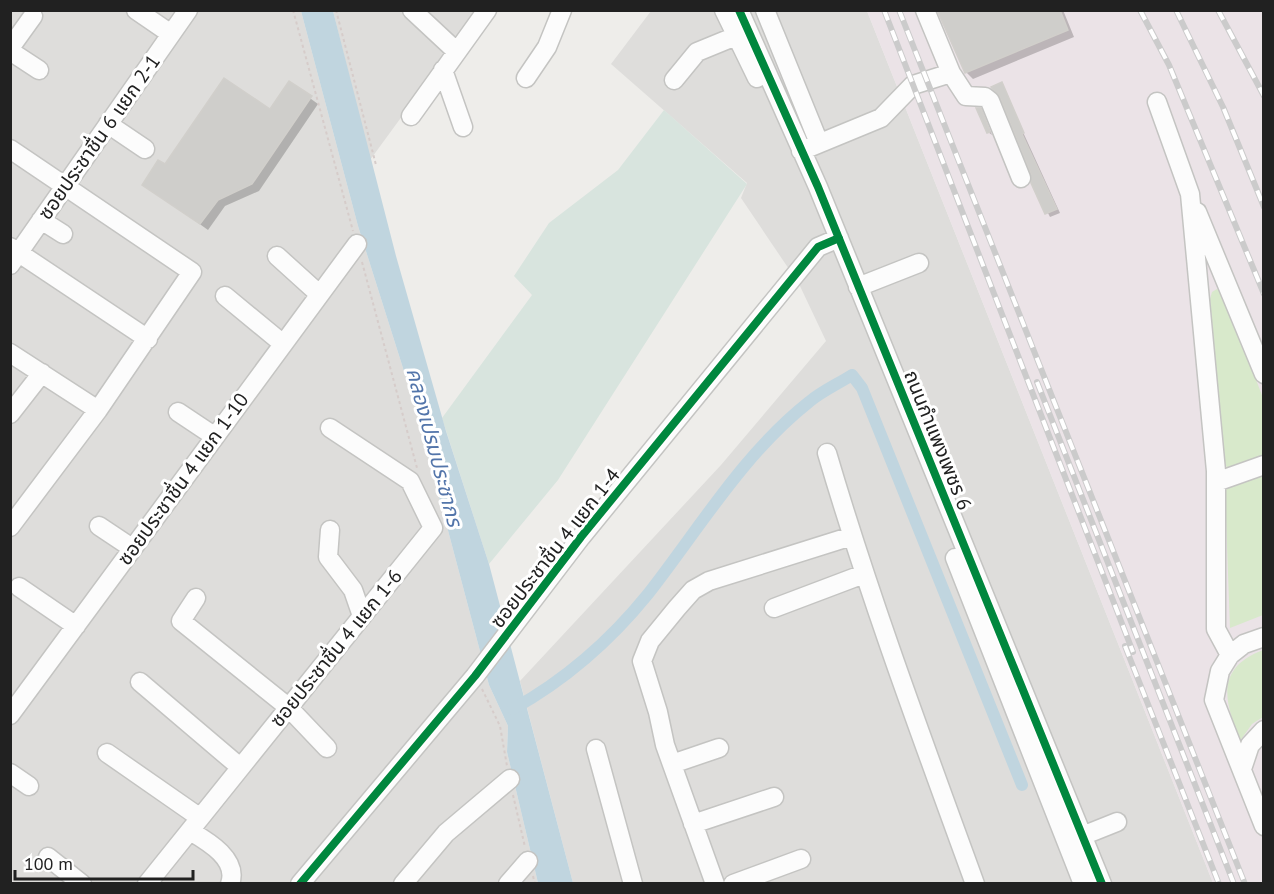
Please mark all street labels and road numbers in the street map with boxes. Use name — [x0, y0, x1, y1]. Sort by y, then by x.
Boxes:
street label: ซอยประชาชื่น 6 แยก 2-1 — [31, 49, 166, 225]
street label: ถนนกำแพงเพชร 6 — [898, 366, 978, 514]
street label: ซอยประชาชื่น 4 แยก 1-10 — [111, 387, 254, 570]
street label: ซอยประชาชื่น 4 แยก 1-4 — [484, 462, 626, 633]
street label: ซอยประชาชื่น 4 แยก 1-6 — [263, 563, 408, 732]

